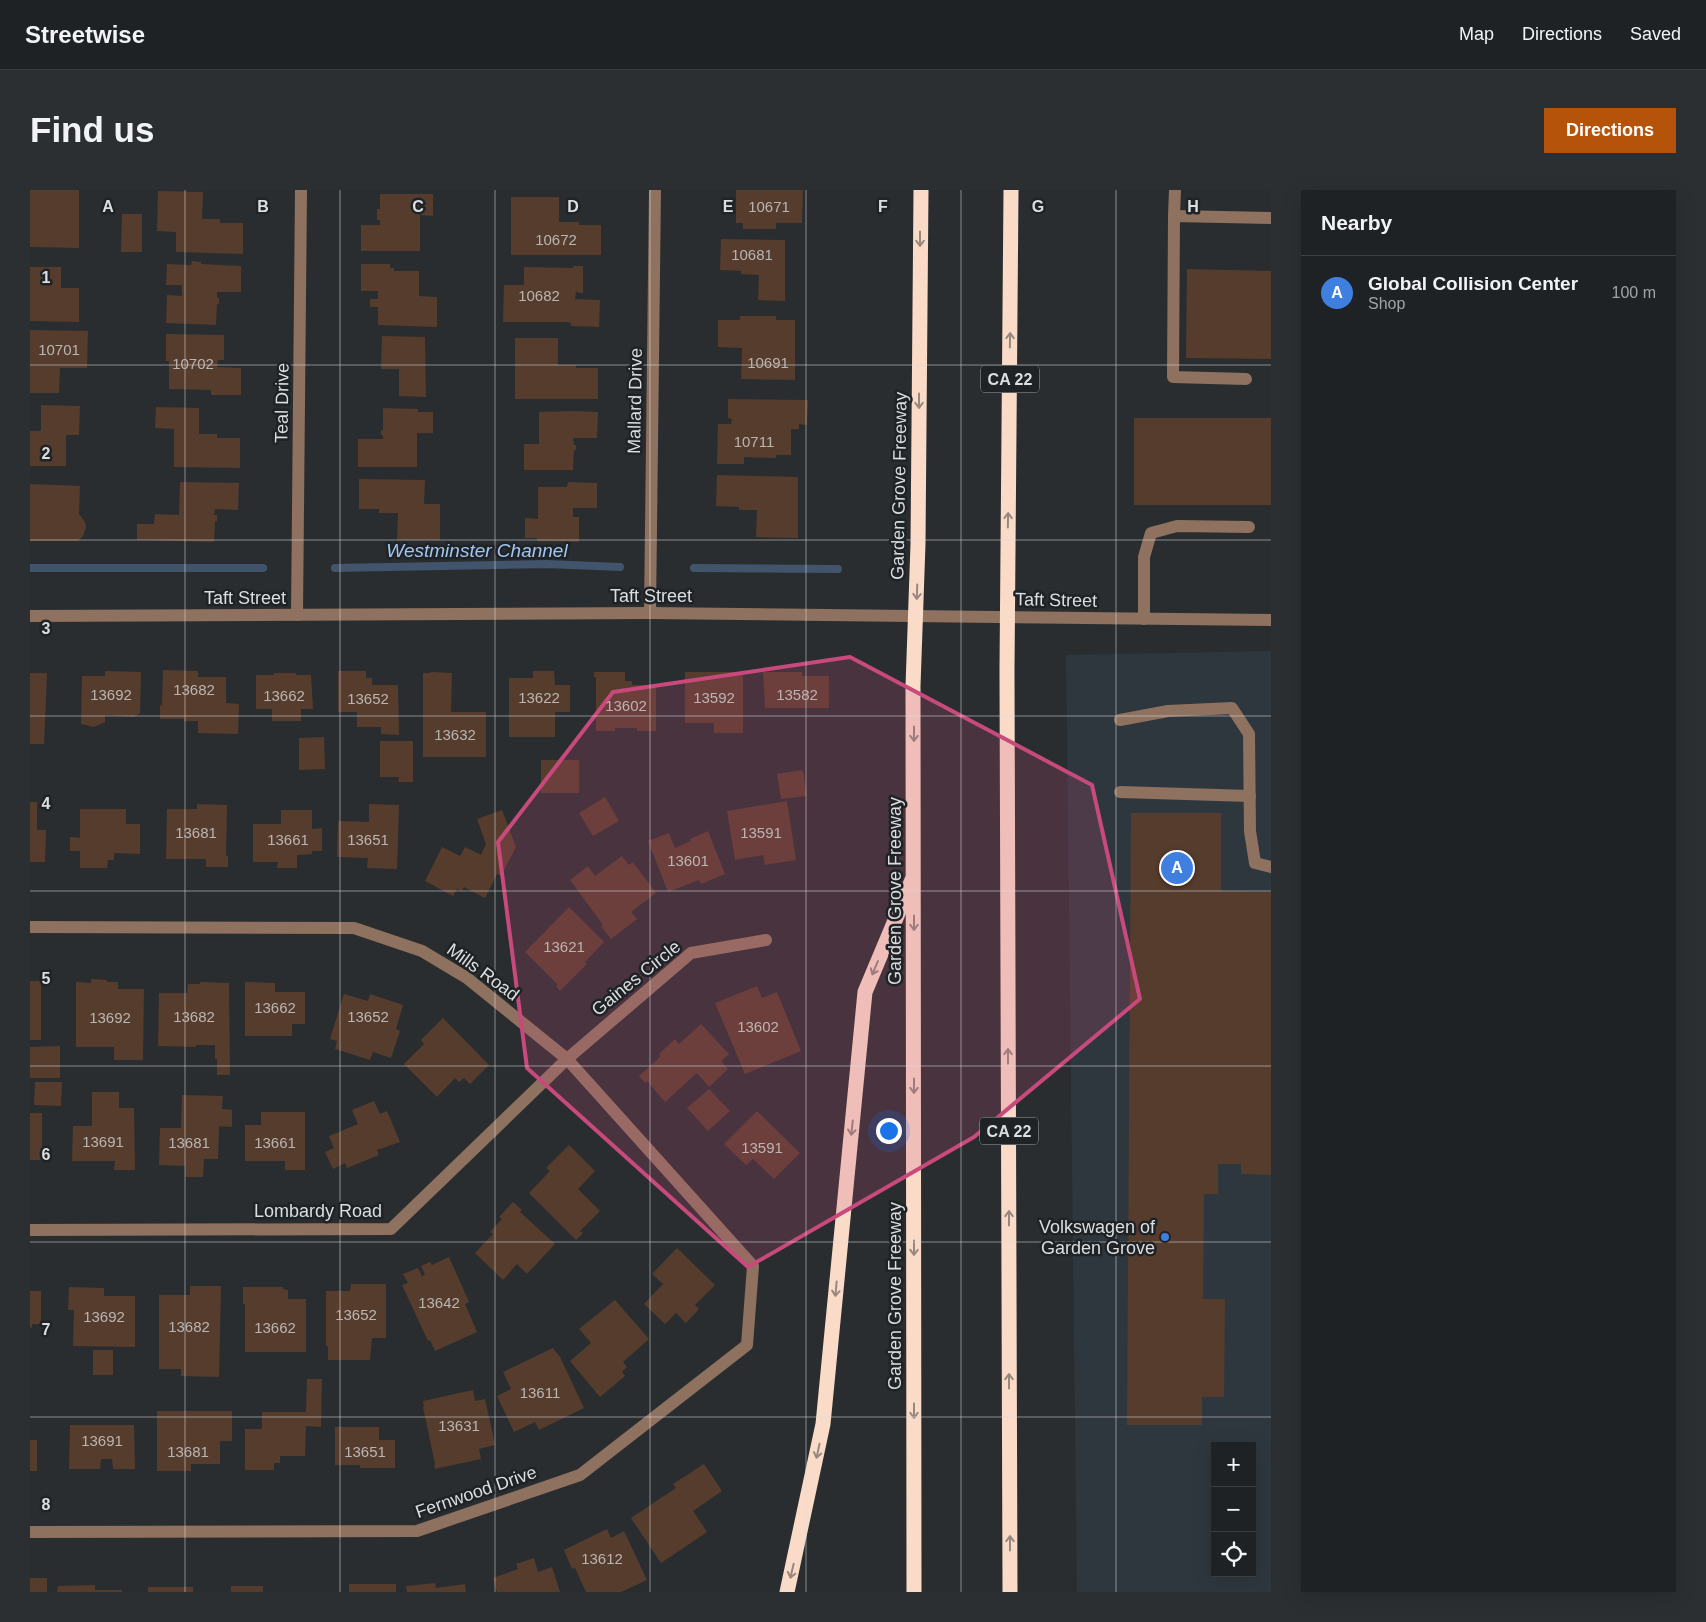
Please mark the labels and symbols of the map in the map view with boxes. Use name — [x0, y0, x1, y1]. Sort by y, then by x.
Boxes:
text: A — [102, 198, 114, 215]
text: B — [257, 198, 269, 215]
text: C — [412, 198, 424, 215]
text: D — [567, 198, 579, 215]
text: E — [723, 198, 734, 215]
house number: 10671 — [748, 198, 790, 215]
text: F — [878, 198, 888, 215]
text: G — [1032, 198, 1044, 215]
text: H — [1187, 198, 1199, 215]
one-way arrow — [915, 230, 925, 246]
house number: 10672 — [535, 231, 577, 248]
house number: 10681 — [731, 246, 773, 263]
text: 1 — [42, 269, 51, 286]
house number: 10682 — [518, 287, 560, 304]
one-way arrow — [1005, 332, 1015, 348]
house number: 10701 — [38, 341, 80, 358]
street label: Mallard Drive — [624, 348, 646, 454]
house number: 10691 — [747, 354, 789, 371]
house number: 10702 — [172, 355, 214, 372]
street label: Teal Drive — [271, 363, 293, 443]
road number: CA 22 — [981, 365, 1039, 392]
street label: Garden Grove Freeway — [887, 392, 911, 580]
one-way arrow — [914, 392, 924, 409]
house number: 10711 — [734, 433, 774, 450]
text: 2 — [42, 445, 51, 462]
one-way arrow — [1004, 512, 1013, 528]
water label: Westminster Channel — [386, 540, 568, 561]
one-way arrow — [912, 584, 921, 600]
street label: Taft Street — [610, 586, 692, 606]
street label: Taft Street — [204, 588, 286, 608]
street label: Taft Street — [1015, 589, 1097, 611]
text: 3 — [42, 620, 51, 637]
house number: 13682 — [173, 681, 215, 698]
house number: 13692 — [90, 686, 132, 703]
house number: 13582 — [776, 686, 818, 703]
house number: 13662 — [263, 687, 305, 704]
house number: 13622 — [518, 689, 560, 706]
house number: 13592 — [693, 689, 735, 706]
house number: 13652 — [347, 690, 389, 707]
house number: 13602 — [605, 697, 647, 714]
house number: 13632 — [434, 726, 476, 743]
one-way arrow — [909, 726, 919, 742]
text: 4 — [42, 795, 51, 812]
street label: Garden Grove Freeway — [885, 797, 905, 985]
house number: 13681 — [175, 824, 217, 841]
house number: 13591 — [740, 824, 782, 841]
house number: 13661 — [267, 831, 309, 848]
house number: 13651 — [347, 831, 389, 848]
pin: A — [1161, 849, 1193, 887]
house number: 13601 — [667, 852, 709, 869]
one-way arrow — [909, 914, 919, 931]
street label: Gaines Circle — [588, 936, 684, 1020]
house number: 13621 — [543, 938, 585, 955]
street label: Mills Road — [443, 939, 523, 1005]
one-way arrow — [870, 960, 880, 975]
text: 5 — [42, 970, 51, 987]
house number: 13662 — [254, 999, 296, 1016]
house number: 13682 — [173, 1008, 215, 1025]
house number: 13652 — [347, 1008, 389, 1025]
house number: 13692 — [89, 1009, 131, 1026]
house number: 13602 — [737, 1018, 779, 1035]
one-way arrow — [1003, 1048, 1013, 1064]
one-way arrow — [909, 1077, 919, 1093]
your location — [876, 1118, 902, 1144]
road number: CA 22 — [980, 1118, 1038, 1144]
one-way arrow — [847, 1119, 856, 1135]
house number: 13691 — [82, 1133, 124, 1150]
house number: 13681 — [168, 1134, 210, 1151]
house number: 13661 — [254, 1134, 296, 1151]
house number: 13591 — [741, 1139, 783, 1156]
text: 6 — [42, 1146, 51, 1163]
street label: Lombardy Road — [254, 1201, 382, 1221]
street label: Garden Grove Freeway — [885, 1202, 905, 1390]
one-way arrow — [1004, 1211, 1014, 1227]
place label: Volkswagen of Garden Grove — [1039, 1217, 1156, 1258]
marker: Volkswagen of Garden Grove — [1159, 1231, 1171, 1243]
one-way arrow — [909, 1240, 919, 1256]
one-way arrow — [831, 1281, 841, 1297]
house number: 13642 — [418, 1294, 460, 1311]
house number: 13652 — [335, 1306, 377, 1323]
house number: 13692 — [83, 1308, 125, 1325]
house number: 13682 — [168, 1318, 210, 1335]
house number: 13662 — [254, 1319, 296, 1336]
text: 7 — [42, 1321, 51, 1338]
one-way arrow — [1004, 1373, 1014, 1390]
house number: 13611 — [520, 1384, 560, 1401]
one-way arrow — [909, 1402, 919, 1418]
house number: 13631 — [438, 1417, 480, 1434]
house number: 13691 — [81, 1432, 123, 1449]
one-way arrow — [813, 1442, 823, 1458]
house number: 13681 — [167, 1443, 209, 1460]
house number: 13651 — [344, 1443, 386, 1460]
street label: Fernwood Drive — [413, 1462, 539, 1522]
text: 8 — [42, 1496, 51, 1513]
one-way arrow — [1005, 1536, 1015, 1552]
house number: 13612 — [581, 1550, 623, 1567]
one-way arrow — [787, 1562, 796, 1578]

